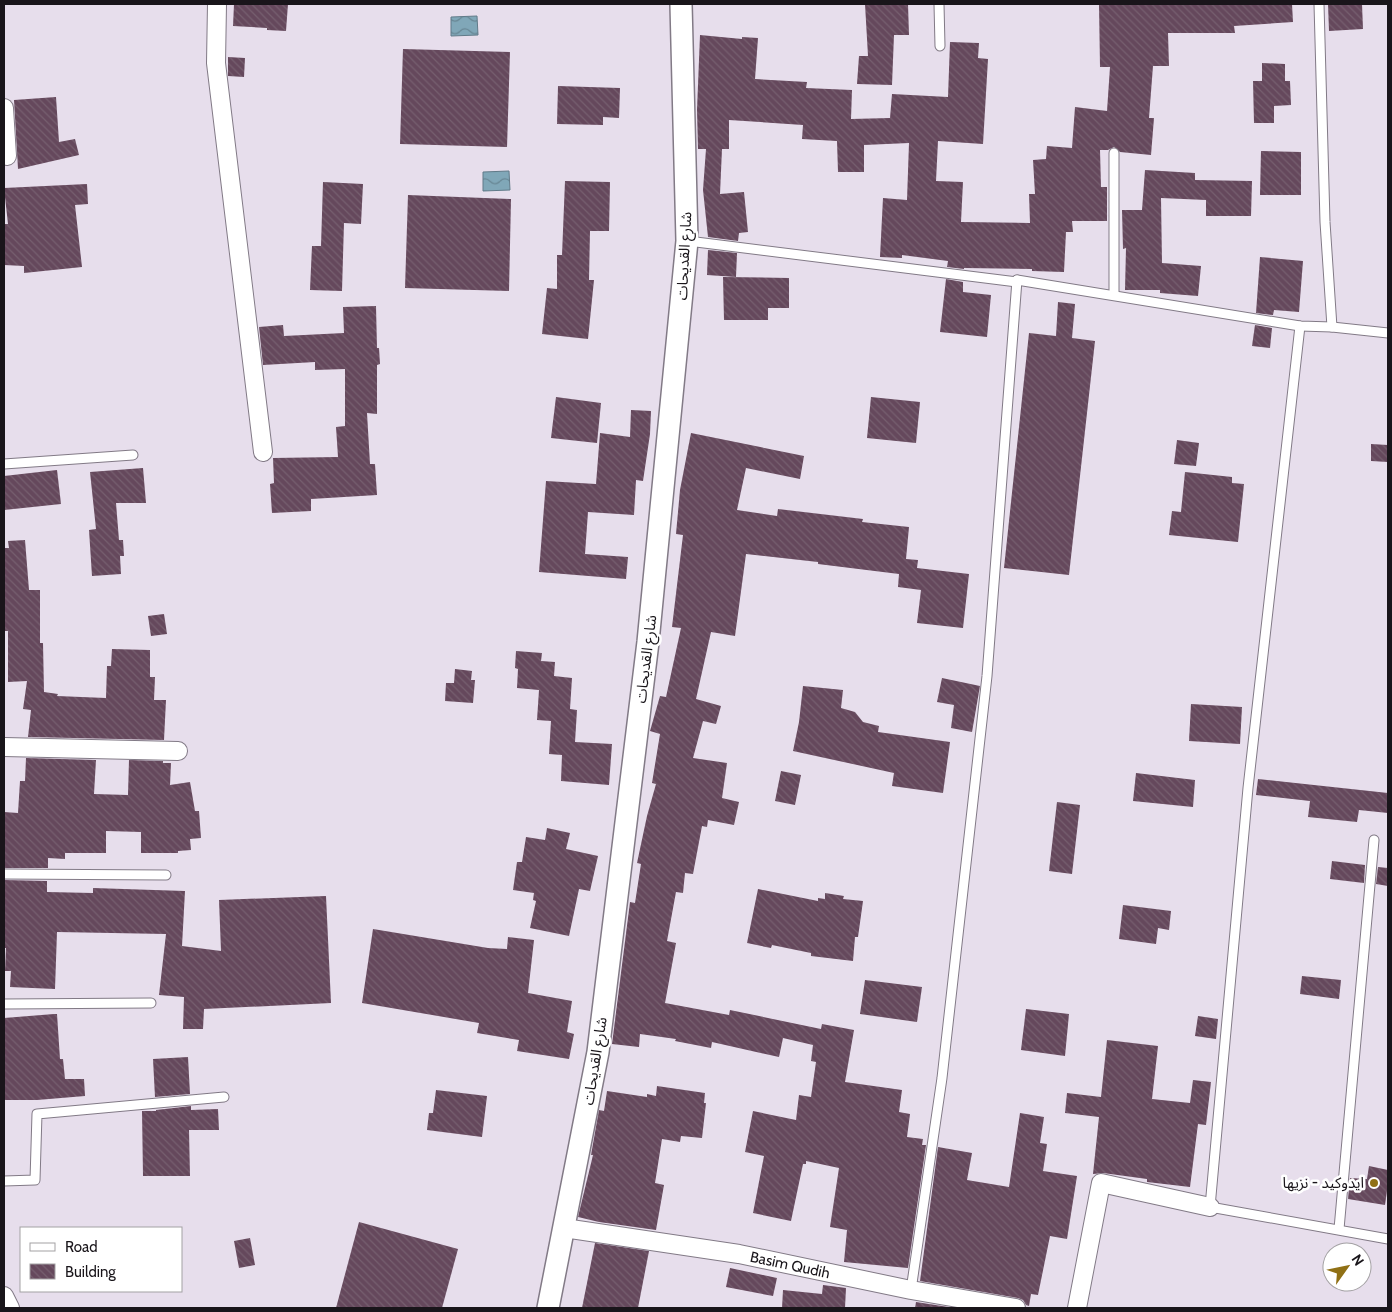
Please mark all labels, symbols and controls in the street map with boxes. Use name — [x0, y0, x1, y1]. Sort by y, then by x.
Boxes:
street label: شارع القديحات — [673, 211, 698, 301]
street label: شارع القديحات — [632, 614, 663, 705]
street label: شارع القديحات — [579, 1016, 614, 1107]
place label: ايدوكيد - نزيها — [1282, 1174, 1364, 1192]
marker: ايدوكيد - نزيها — [1368, 1177, 1380, 1189]
legend — [20, 1227, 182, 1292]
text: Road — [65, 1238, 98, 1256]
north arrow — [1322, 1242, 1372, 1292]
street label: Basim Qudih — [748, 1248, 832, 1282]
text: N — [1348, 1251, 1368, 1269]
text: Building — [65, 1263, 116, 1281]

